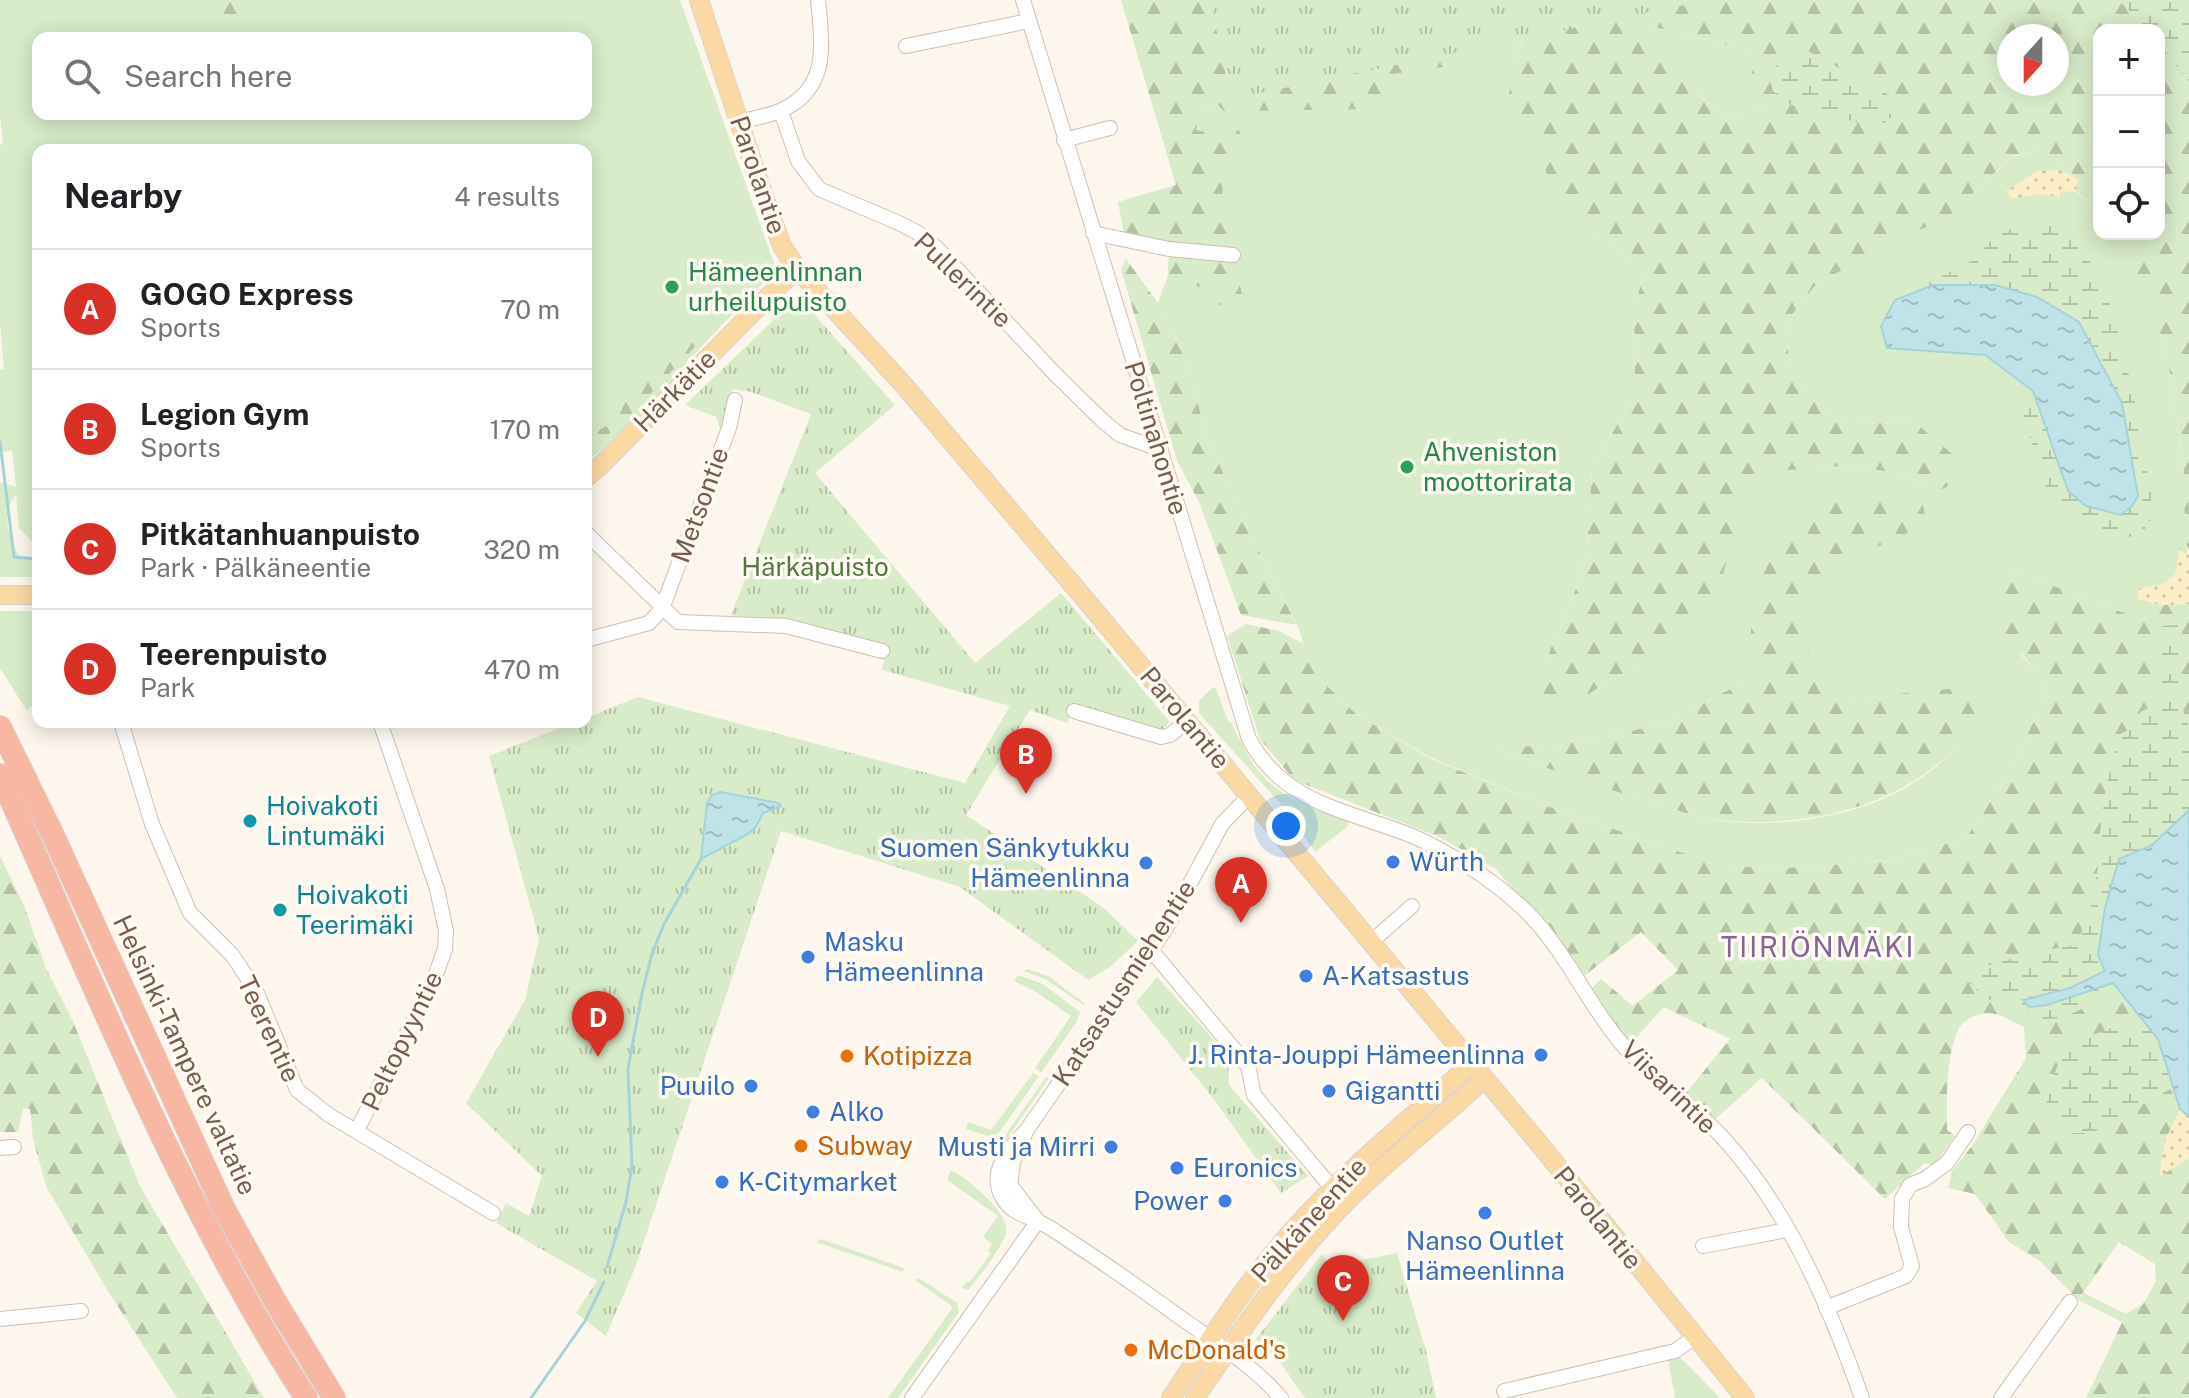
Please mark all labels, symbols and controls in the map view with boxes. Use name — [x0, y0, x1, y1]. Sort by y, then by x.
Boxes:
north arrow — [1997, 24, 2069, 96]
map controls — [2093, 24, 2165, 240]
button: + — [2093, 24, 2165, 96]
search box — [32, 32, 592, 120]
icon: search — [60, 54, 104, 98]
text: Search here — [124, 58, 292, 94]
button: − — [2093, 96, 2165, 168]
street label: Parolantie — [724, 112, 793, 238]
button: locate — [2093, 168, 2165, 240]
text: Nearby — [64, 176, 182, 216]
text: 4 results — [454, 181, 560, 212]
street label: Pullerintie — [908, 226, 1019, 334]
place label: Hämeenlinnan urheilupuisto — [688, 256, 863, 317]
text: GOGO Express — [140, 276, 354, 312]
marker: Hämeenlinnan urheilupuisto — [663, 278, 681, 296]
text: A — [81, 294, 99, 325]
text: 70 m — [500, 294, 560, 325]
text: Sports — [140, 312, 221, 343]
street label: Härkätie — [627, 343, 722, 438]
street label: Poltinahontie — [1118, 357, 1195, 519]
text: Legion Gym — [140, 396, 309, 432]
text: B — [81, 414, 99, 445]
text: 170 m — [490, 414, 560, 445]
text: Sports — [140, 432, 221, 463]
place label: Ahveniston moottorirata — [1423, 436, 1572, 497]
street label: Metsontie — [664, 443, 735, 567]
marker: Ahveniston moottorirata — [1398, 458, 1416, 476]
text: Pitkätanhuanpuisto — [140, 516, 420, 552]
text: C — [81, 534, 99, 565]
text: 320 m — [483, 534, 560, 565]
park label: Härkäpuisto — [741, 551, 889, 582]
text: Park · Pälkäneentie — [140, 552, 371, 583]
text: Teerenpuisto — [140, 636, 327, 672]
text: D — [81, 654, 99, 685]
text: 470 m — [484, 654, 560, 685]
street label: Parolantie — [1134, 661, 1237, 775]
text: Park — [140, 672, 195, 703]
pin: B — [1000, 728, 1052, 794]
place label: Hoivakoti Lintumäki — [266, 790, 385, 851]
your location — [1266, 806, 1306, 846]
marker: Hoivakoti Lintumäki — [241, 812, 259, 830]
place label: Suomen Sänkytukku Hämeenlinna — [879, 832, 1130, 893]
place label: Würth — [1409, 846, 1484, 877]
marker: Würth — [1384, 853, 1402, 871]
marker: Suomen Sänkytukku Hämeenlinna — [1137, 854, 1155, 872]
pin: A — [1215, 857, 1267, 923]
street label: Katsastusmiehentie — [1045, 874, 1202, 1091]
place label: Hoivakoti Teerimäki — [296, 879, 414, 940]
marker: Hoivakoti Teerimäki — [271, 901, 289, 919]
street label: Helsinki-Tampere valtatie — [107, 910, 264, 1200]
place label: Masku Hämeenlinna — [824, 926, 984, 987]
district label: TIIRIÖNMÄKI — [1721, 930, 1915, 963]
marker: Masku Hämeenlinna — [799, 948, 817, 966]
place label: A-Katsastus — [1322, 960, 1469, 991]
street label: Peltopyyntie — [354, 966, 449, 1116]
marker: A-Katsastus — [1297, 967, 1315, 985]
street label: Teerentie — [231, 971, 307, 1087]
pin: D — [572, 991, 624, 1057]
street label: Viisarintie — [1615, 1034, 1723, 1140]
place label: J. Rinta-Jouppi Hämeenlinna — [1188, 1039, 1525, 1070]
place label: Kotipizza — [863, 1040, 973, 1071]
marker: J. Rinta-Jouppi Hämeenlinna — [1532, 1046, 1550, 1064]
marker: Kotipizza — [838, 1047, 856, 1065]
place label: Puuilo — [660, 1070, 735, 1101]
place label: Gigantti — [1345, 1075, 1440, 1106]
marker: Puuilo — [742, 1077, 760, 1095]
marker: Gigantti — [1320, 1082, 1338, 1100]
place label: Alko — [829, 1096, 884, 1127]
marker: Alko — [804, 1103, 822, 1121]
place label: Subway — [817, 1130, 913, 1161]
place label: Musti ja Mirri — [937, 1131, 1095, 1162]
marker: Subway — [792, 1137, 810, 1155]
marker: Musti ja Mirri — [1102, 1138, 1120, 1156]
street label: Pälkäneentie — [1244, 1151, 1373, 1288]
place label: Euronics — [1193, 1152, 1298, 1183]
marker: Euronics — [1168, 1159, 1186, 1177]
street label: Parolantie — [1548, 1160, 1649, 1275]
place label: K-Citymarket — [738, 1166, 898, 1197]
marker: K-Citymarket — [713, 1173, 731, 1191]
place label: Power — [1133, 1185, 1209, 1216]
marker: Power — [1216, 1192, 1234, 1210]
marker: Nanso Outlet Hämeenlinna — [1476, 1204, 1494, 1222]
place label: Nanso Outlet Hämeenlinna — [1405, 1225, 1565, 1286]
pin: C — [1317, 1255, 1369, 1321]
place label: McDonald's — [1147, 1334, 1286, 1365]
marker: McDonald's — [1122, 1341, 1140, 1359]

